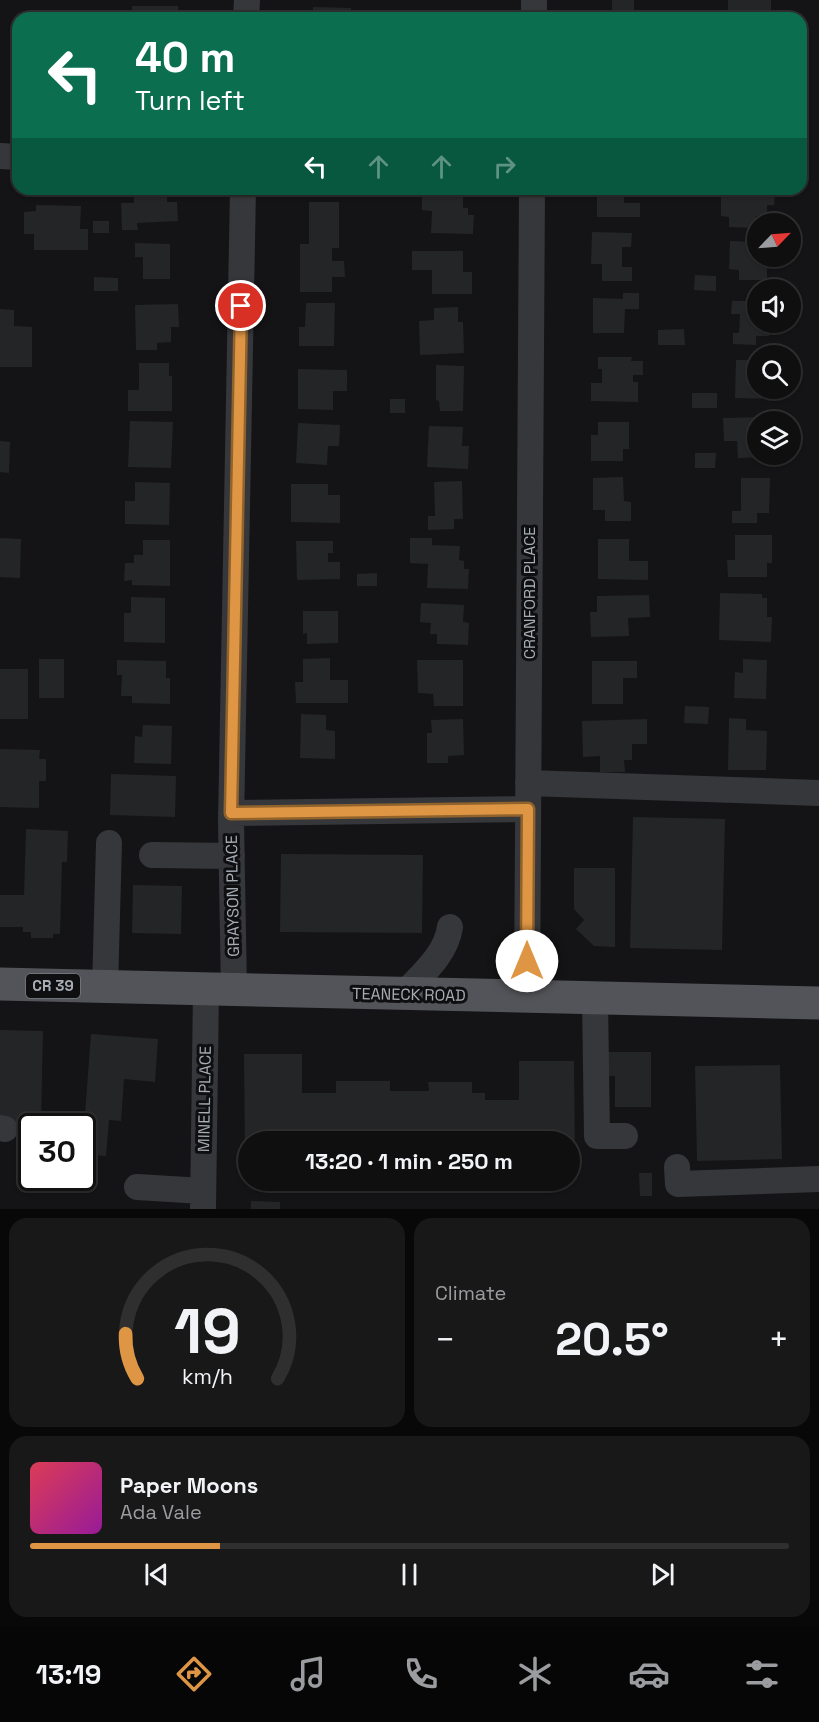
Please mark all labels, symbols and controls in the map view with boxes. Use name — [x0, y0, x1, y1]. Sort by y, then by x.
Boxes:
text: 40 m — [135, 31, 235, 84]
icon: left — [36, 36, 114, 114]
text: Turn left — [135, 83, 245, 118]
icon: left — [299, 150, 332, 183]
icon: ahead — [362, 150, 395, 183]
icon: ahead — [425, 150, 458, 183]
icon: right — [488, 150, 521, 183]
north arrow — [747, 213, 801, 267]
map controls — [747, 213, 801, 465]
button: sound — [747, 279, 801, 333]
pin — [215, 280, 266, 331]
icon: arrive — [224, 289, 257, 322]
button: search — [747, 345, 801, 399]
button: layers — [747, 411, 801, 465]
street label: CRANFORD PLACE — [519, 527, 540, 659]
street label: GRAYSON PLACE — [221, 835, 244, 957]
position arrow — [495, 929, 559, 993]
road number: CR 39 — [26, 974, 80, 998]
street label: TEANECK ROAD — [352, 983, 466, 1006]
street label: MINELL PLACE — [193, 1046, 216, 1152]
speed limit sign: 30 — [18, 1113, 96, 1191]
text: 13:20 · 1 min · 250 m — [305, 1147, 513, 1175]
text: Climate — [435, 1280, 506, 1306]
text: 19 — [174, 1292, 240, 1371]
text: 20.5° — [555, 1311, 669, 1368]
text: − — [435, 1319, 455, 1361]
text: + — [769, 1319, 789, 1361]
text: km/h — [181, 1364, 233, 1391]
text: Paper Moons — [120, 1471, 258, 1499]
text: Ada Vale — [120, 1499, 202, 1525]
icon: previous — [140, 1558, 173, 1591]
icon: pause — [393, 1558, 426, 1591]
icon: next — [646, 1558, 679, 1591]
icon: directions — [173, 1653, 215, 1695]
icon: music — [287, 1653, 329, 1695]
icon: phone — [400, 1653, 442, 1695]
icon: climate — [514, 1653, 556, 1695]
icon: car — [628, 1653, 670, 1695]
icon: filters — [741, 1653, 783, 1695]
text: 13:19 — [36, 1657, 101, 1692]

